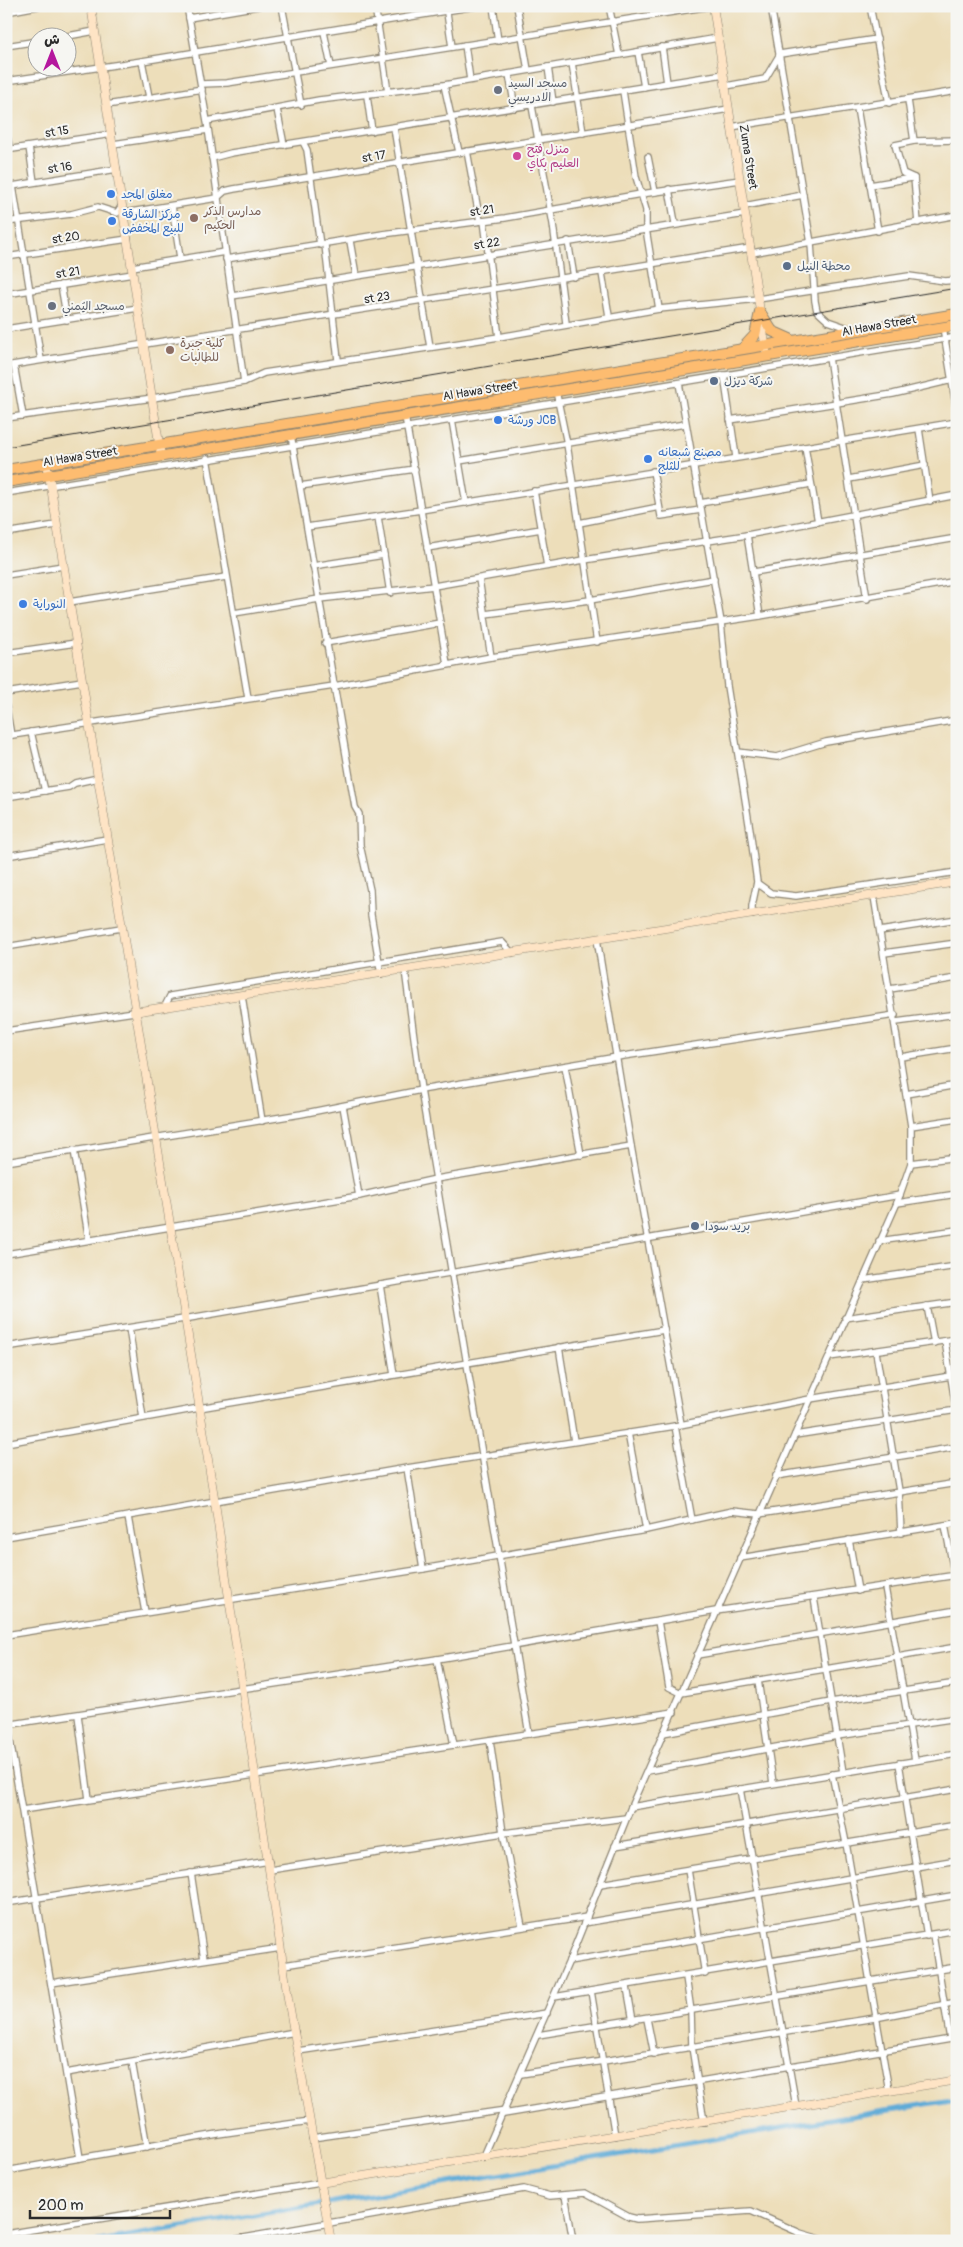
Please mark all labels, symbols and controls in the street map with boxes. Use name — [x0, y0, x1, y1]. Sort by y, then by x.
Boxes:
north arrow — [28, 28, 78, 78]
text: ش — [44, 31, 60, 48]
place label: مسجد السيد الادريسي — [508, 76, 567, 108]
marker: مسجد السيد الادريسي — [492, 84, 504, 96]
street label: st 15 — [44, 123, 70, 141]
street label: Zuma Street — [735, 124, 761, 191]
place label: منزل فتح العليم بكاي — [527, 142, 579, 172]
street label: st 17 — [361, 148, 388, 166]
marker: منزل فتح العليم بكاي — [511, 150, 523, 162]
street label: st 16 — [47, 159, 73, 177]
place label: مغلق المجد — [121, 187, 173, 202]
marker: مغلق المجد — [105, 188, 117, 200]
street label: st 21 — [469, 202, 495, 220]
place label: مدارس الذكر الحكيم — [203, 204, 261, 234]
place label: مركز الشارقة للبيع المخفض — [122, 207, 184, 237]
marker: مدارس الذكر الحكيم — [188, 212, 200, 224]
marker: مركز الشارقة للبيع المخفض — [106, 215, 118, 227]
street label: st 20 — [51, 229, 81, 247]
street label: st 22 — [473, 234, 501, 253]
place label: محطة النيل — [797, 259, 851, 274]
marker: محطة النيل — [781, 260, 793, 272]
street label: st 21 — [55, 264, 81, 282]
street label: st 23 — [363, 289, 391, 307]
place label: مسجد اليُمني — [62, 299, 125, 317]
marker: مسجد اليُمني — [46, 300, 58, 312]
street label: Al Hawa Street — [841, 312, 918, 340]
place label: كلية جبرة للطالبات — [180, 336, 224, 365]
marker: كلية جبرة للطالبات — [164, 344, 176, 356]
place label: شركة ديزل — [724, 374, 773, 389]
marker: شركة ديزل — [708, 375, 720, 387]
street label: Al Hawa Street — [442, 378, 518, 404]
place label: ورشة JCB — [508, 413, 557, 428]
marker: ورشة JCB — [492, 414, 504, 426]
street label: Al Hawa Street — [42, 444, 118, 470]
place label: مصنع شبعانه للثلج — [658, 445, 722, 475]
marker: مصنع شبعانه للثلج — [642, 453, 654, 465]
place label: النوراية — [33, 597, 66, 612]
marker: النوراية — [17, 598, 29, 610]
place label: بريد سودا — [705, 1219, 750, 1234]
marker: بريد سودا — [689, 1220, 701, 1232]
scale bar — [30, 2187, 170, 2219]
text: 200 m — [38, 2196, 83, 2215]

